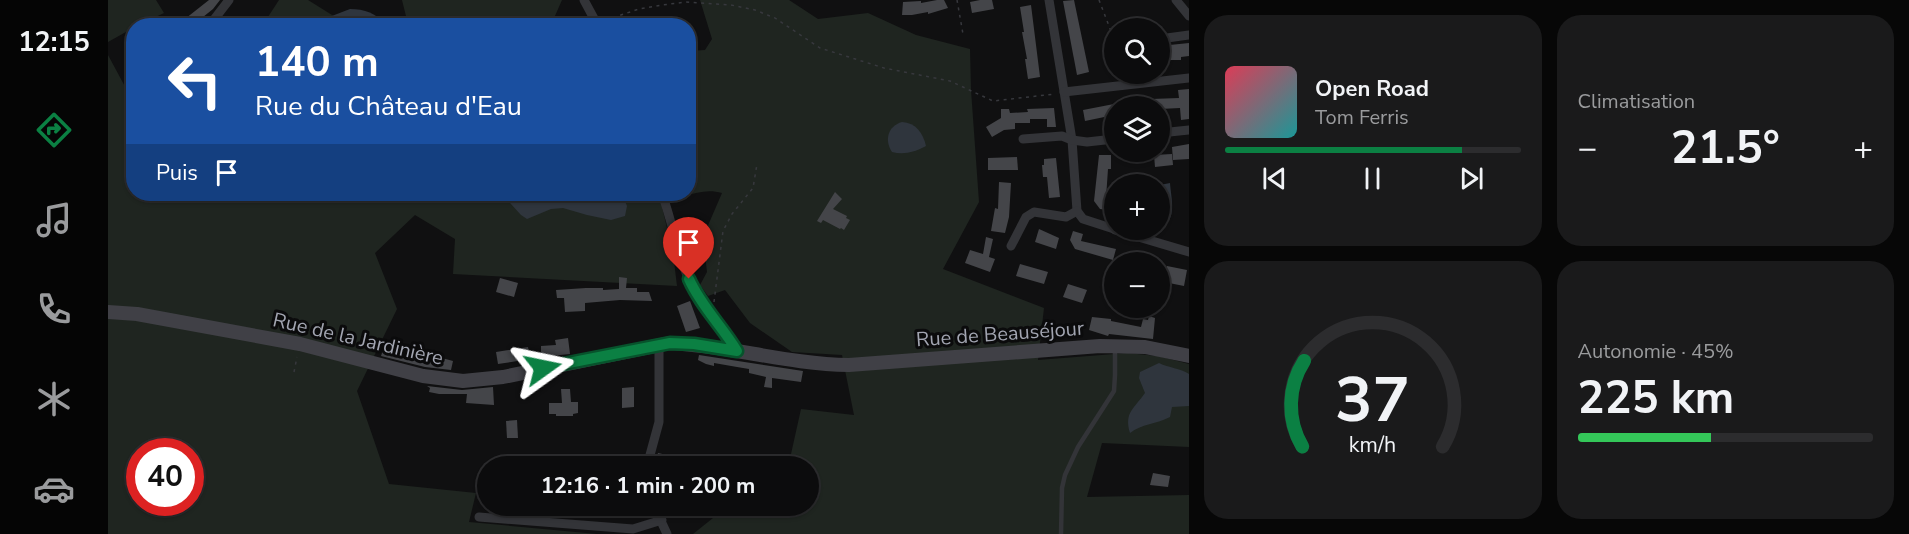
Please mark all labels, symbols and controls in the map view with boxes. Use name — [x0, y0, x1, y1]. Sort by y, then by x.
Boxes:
map controls — [1104, 18, 1170, 318]
button: search — [1104, 18, 1170, 84]
text: 12:15 — [18, 24, 90, 61]
text: 140 m — [255, 34, 379, 91]
icon: left — [156, 42, 234, 120]
text: Open Road — [1315, 74, 1429, 104]
text: Rue du Château d'Eau — [255, 88, 522, 125]
text: Climatisation — [1578, 88, 1695, 115]
button: layers — [1104, 96, 1170, 162]
text: Tom Ferris — [1315, 104, 1409, 131]
icon: directions — [33, 109, 75, 151]
text: 21.5° — [1671, 118, 1780, 179]
text: − — [1578, 126, 1597, 171]
text: + — [1853, 126, 1873, 171]
icon: arrive — [210, 156, 243, 189]
text: Puis — [156, 158, 198, 188]
icon: previous — [1258, 162, 1291, 195]
icon: pause — [1356, 162, 1389, 195]
icon: next — [1455, 162, 1488, 195]
button: + — [1104, 174, 1170, 240]
icon: music — [33, 199, 75, 241]
pin — [663, 217, 714, 279]
icon: arrive — [672, 226, 705, 259]
button: − — [1104, 252, 1170, 318]
icon: phone — [33, 288, 75, 330]
street label: Rue de la Jardinière — [270, 306, 446, 372]
street label: Rue de Beauséjour — [915, 315, 1085, 353]
position arrow — [511, 336, 575, 400]
text: Autonomie · 45% — [1578, 338, 1734, 365]
text: 37 — [1335, 358, 1410, 443]
text: 225 km — [1578, 368, 1734, 429]
icon: climate — [33, 378, 75, 420]
text: km/h — [1349, 430, 1396, 460]
speed limit sign: 40 — [126, 438, 204, 516]
icon: car — [33, 468, 75, 510]
text: 12:16 · 1 min · 200 m — [541, 471, 755, 501]

